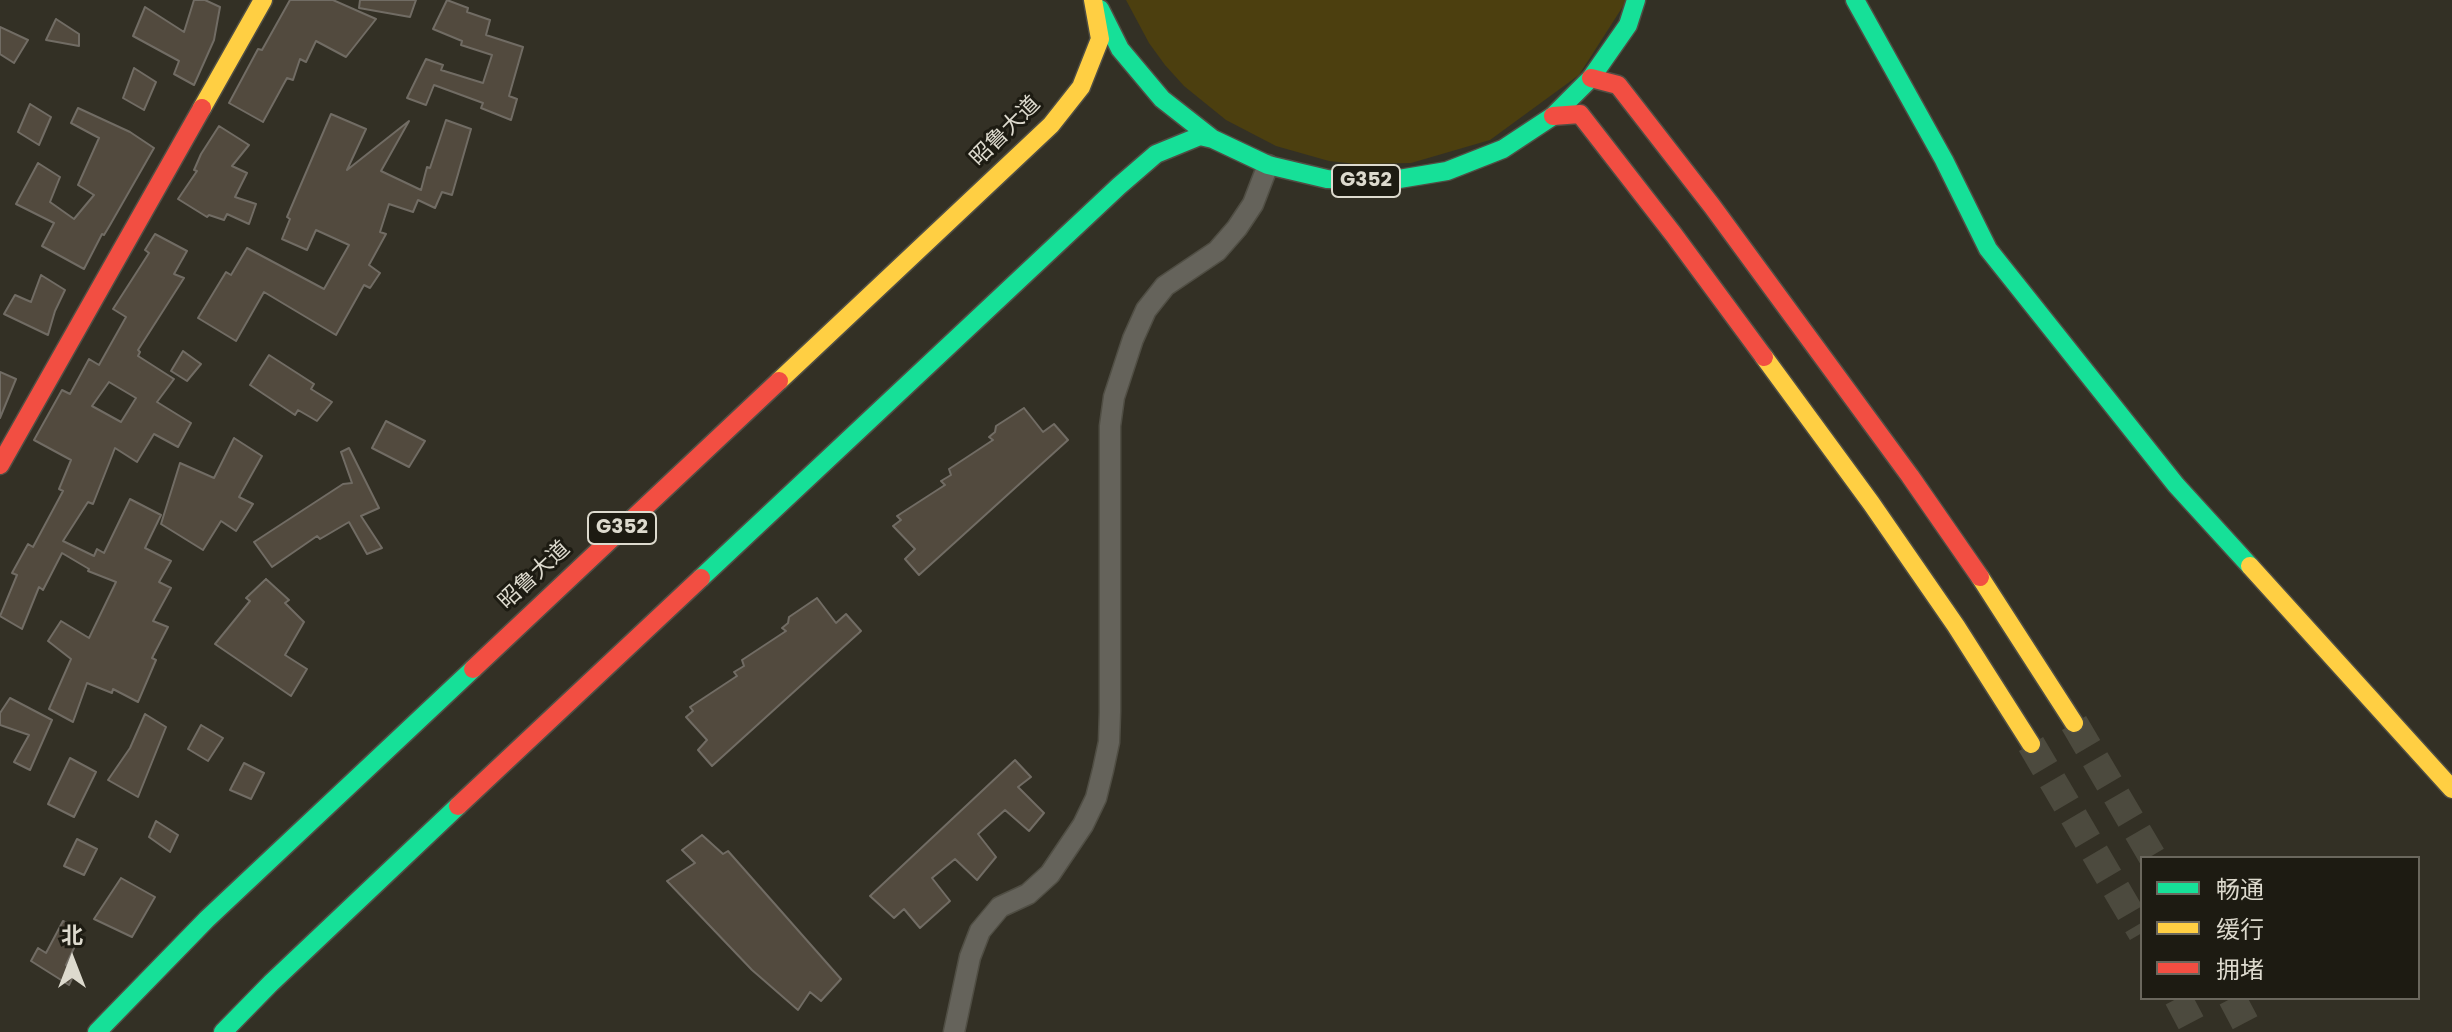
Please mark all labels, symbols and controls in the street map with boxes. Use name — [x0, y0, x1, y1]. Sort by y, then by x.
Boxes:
street label: 昭鲁大道 — [966, 92, 1046, 172]
road number: G352 — [1332, 165, 1400, 197]
road number: G352 — [588, 512, 656, 544]
street label: 昭鲁大道 — [494, 536, 576, 616]
legend — [2140, 856, 2420, 1000]
text: 畅通 — [2216, 873, 2264, 906]
text: 缓行 — [2216, 913, 2264, 946]
north arrow — [32, 920, 112, 1000]
text: 北 — [61, 920, 83, 951]
text: 拥堵 — [2216, 953, 2264, 986]

